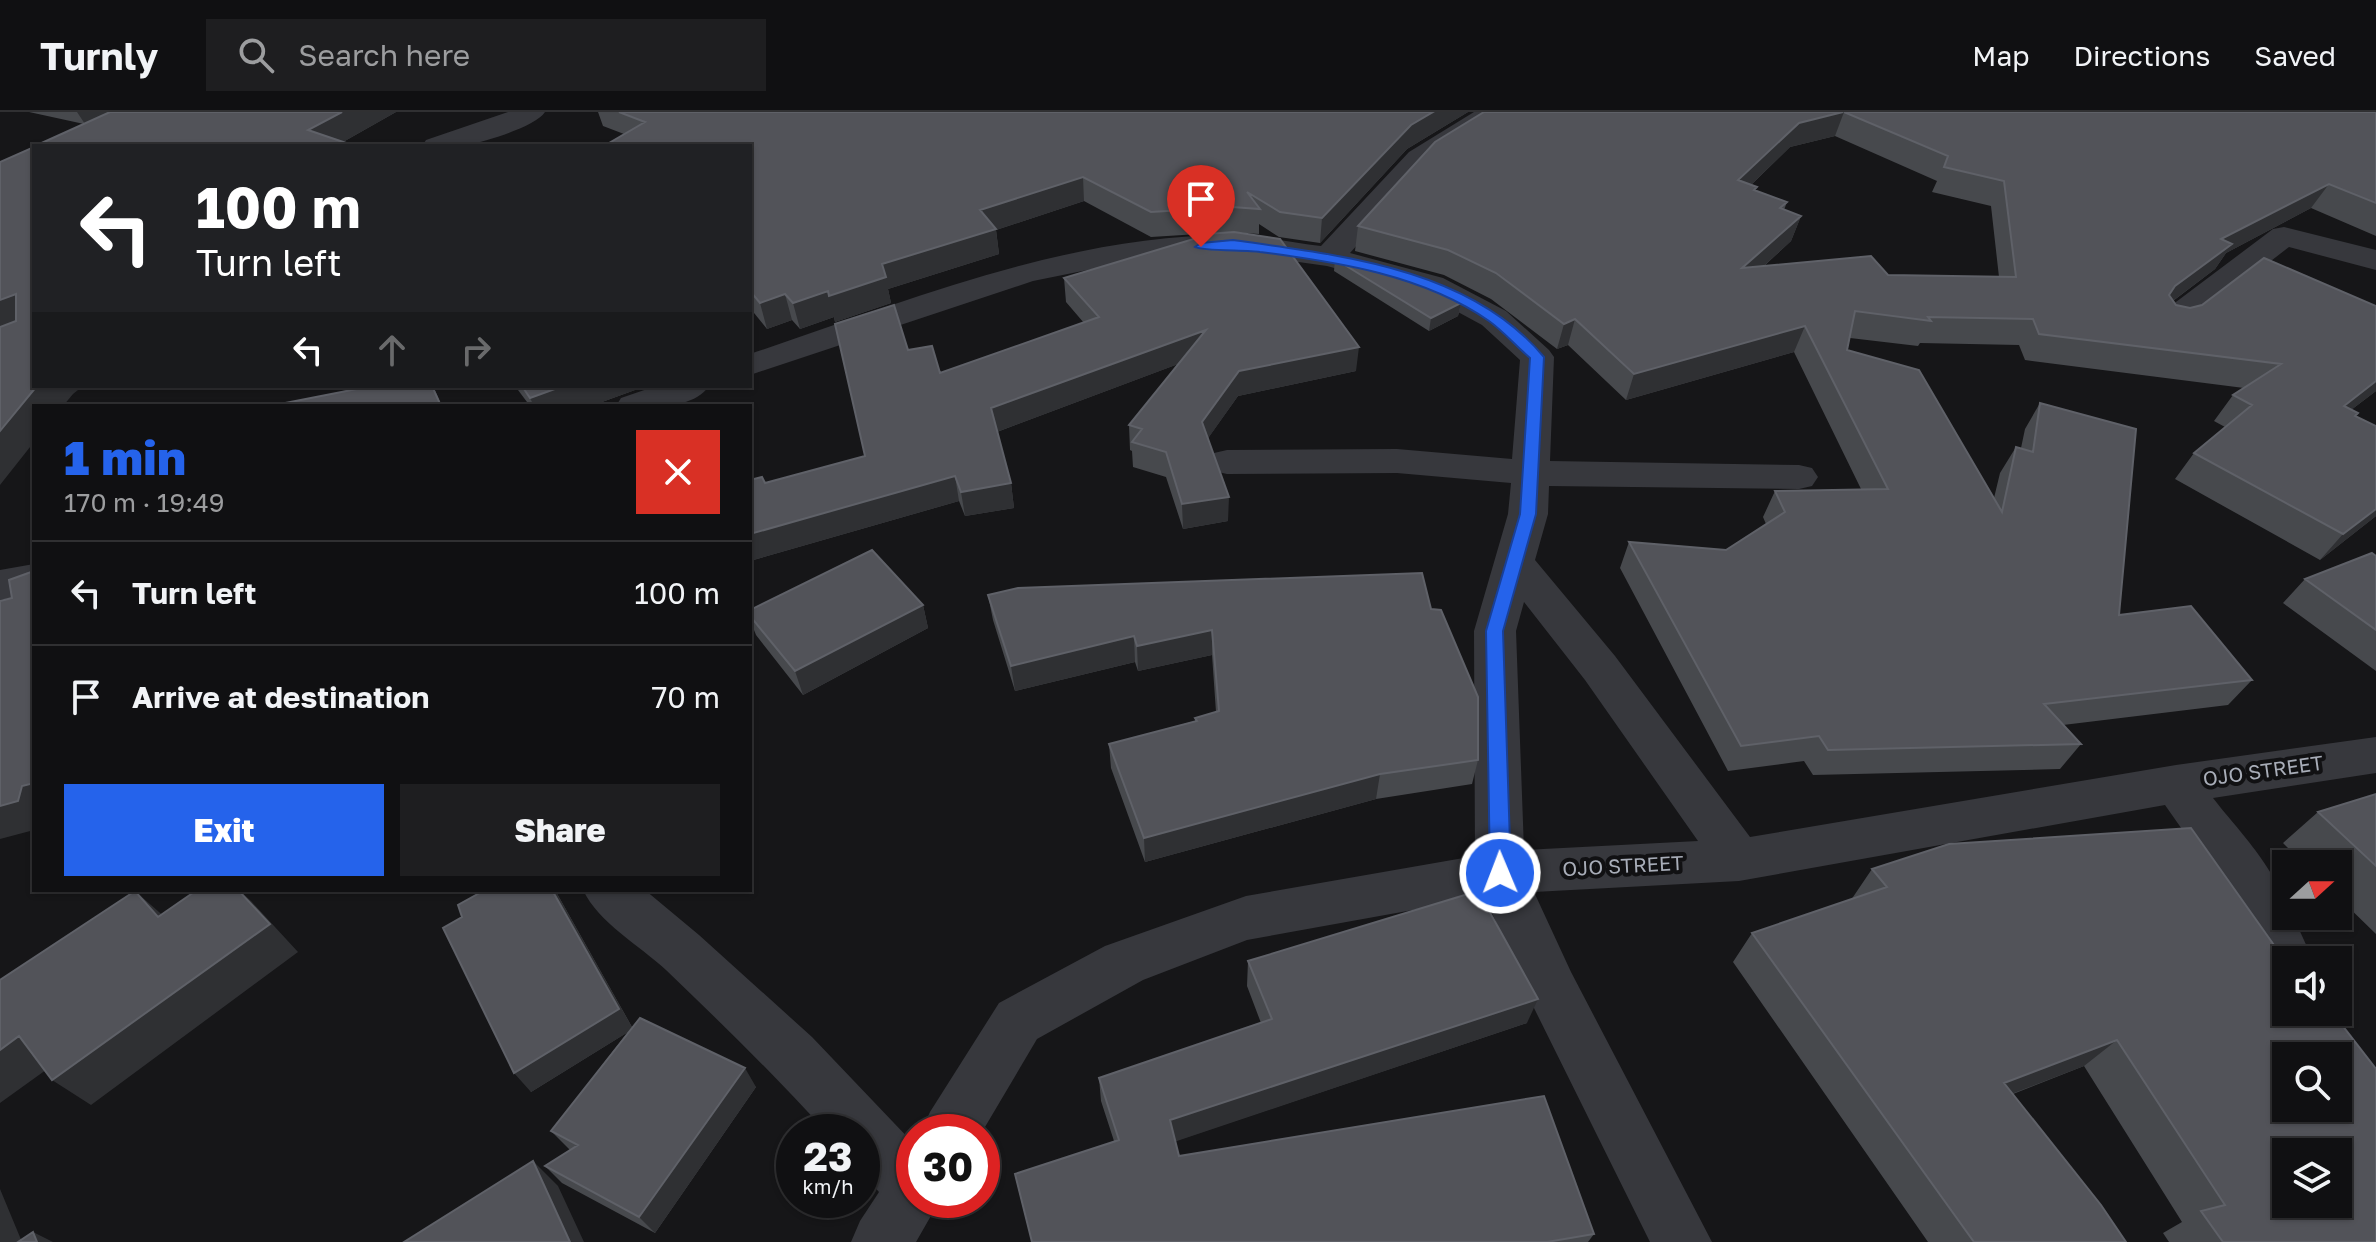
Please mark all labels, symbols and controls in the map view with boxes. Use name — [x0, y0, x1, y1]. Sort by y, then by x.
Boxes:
search box — [206, 19, 766, 91]
text: Turnly — [40, 33, 158, 78]
icon: search — [234, 33, 278, 77]
text: Search here — [298, 37, 470, 73]
text: Map — [1972, 39, 2029, 72]
text: Directions — [2073, 39, 2210, 72]
text: Saved — [2254, 39, 2336, 72]
pin — [1167, 165, 1235, 247]
text: 100 m — [196, 173, 361, 240]
icon: left — [64, 176, 168, 280]
icon: arrive — [1179, 177, 1223, 221]
text: Turn left — [196, 241, 342, 284]
icon: left — [286, 328, 330, 372]
icon: ahead — [370, 328, 414, 372]
icon: right — [454, 328, 498, 372]
text: 1 min — [64, 428, 186, 486]
button: close — [636, 430, 720, 514]
text: 170 m · 19:49 — [64, 487, 225, 518]
icon: left — [64, 571, 108, 615]
text: Turn left — [132, 575, 257, 611]
text: 100 m — [634, 575, 720, 611]
icon: arrive — [64, 675, 108, 719]
text: Arrive at destination — [132, 679, 429, 715]
text: 70 m — [651, 679, 720, 715]
street label: OJO STREET — [2201, 750, 2325, 790]
button: Exit — [64, 784, 384, 876]
button: Share — [400, 784, 720, 876]
position arrow — [1458, 831, 1542, 915]
street label: OJO STREET — [1562, 850, 1684, 880]
north arrow — [2272, 850, 2352, 930]
map controls — [2272, 850, 2352, 1218]
button: sound — [2272, 946, 2352, 1026]
button: search — [2272, 1042, 2352, 1122]
speed limit sign: 30 — [896, 1114, 1000, 1218]
text: 23 — [804, 1132, 852, 1180]
button: layers — [2272, 1138, 2352, 1218]
text: km/h — [803, 1174, 853, 1198]

